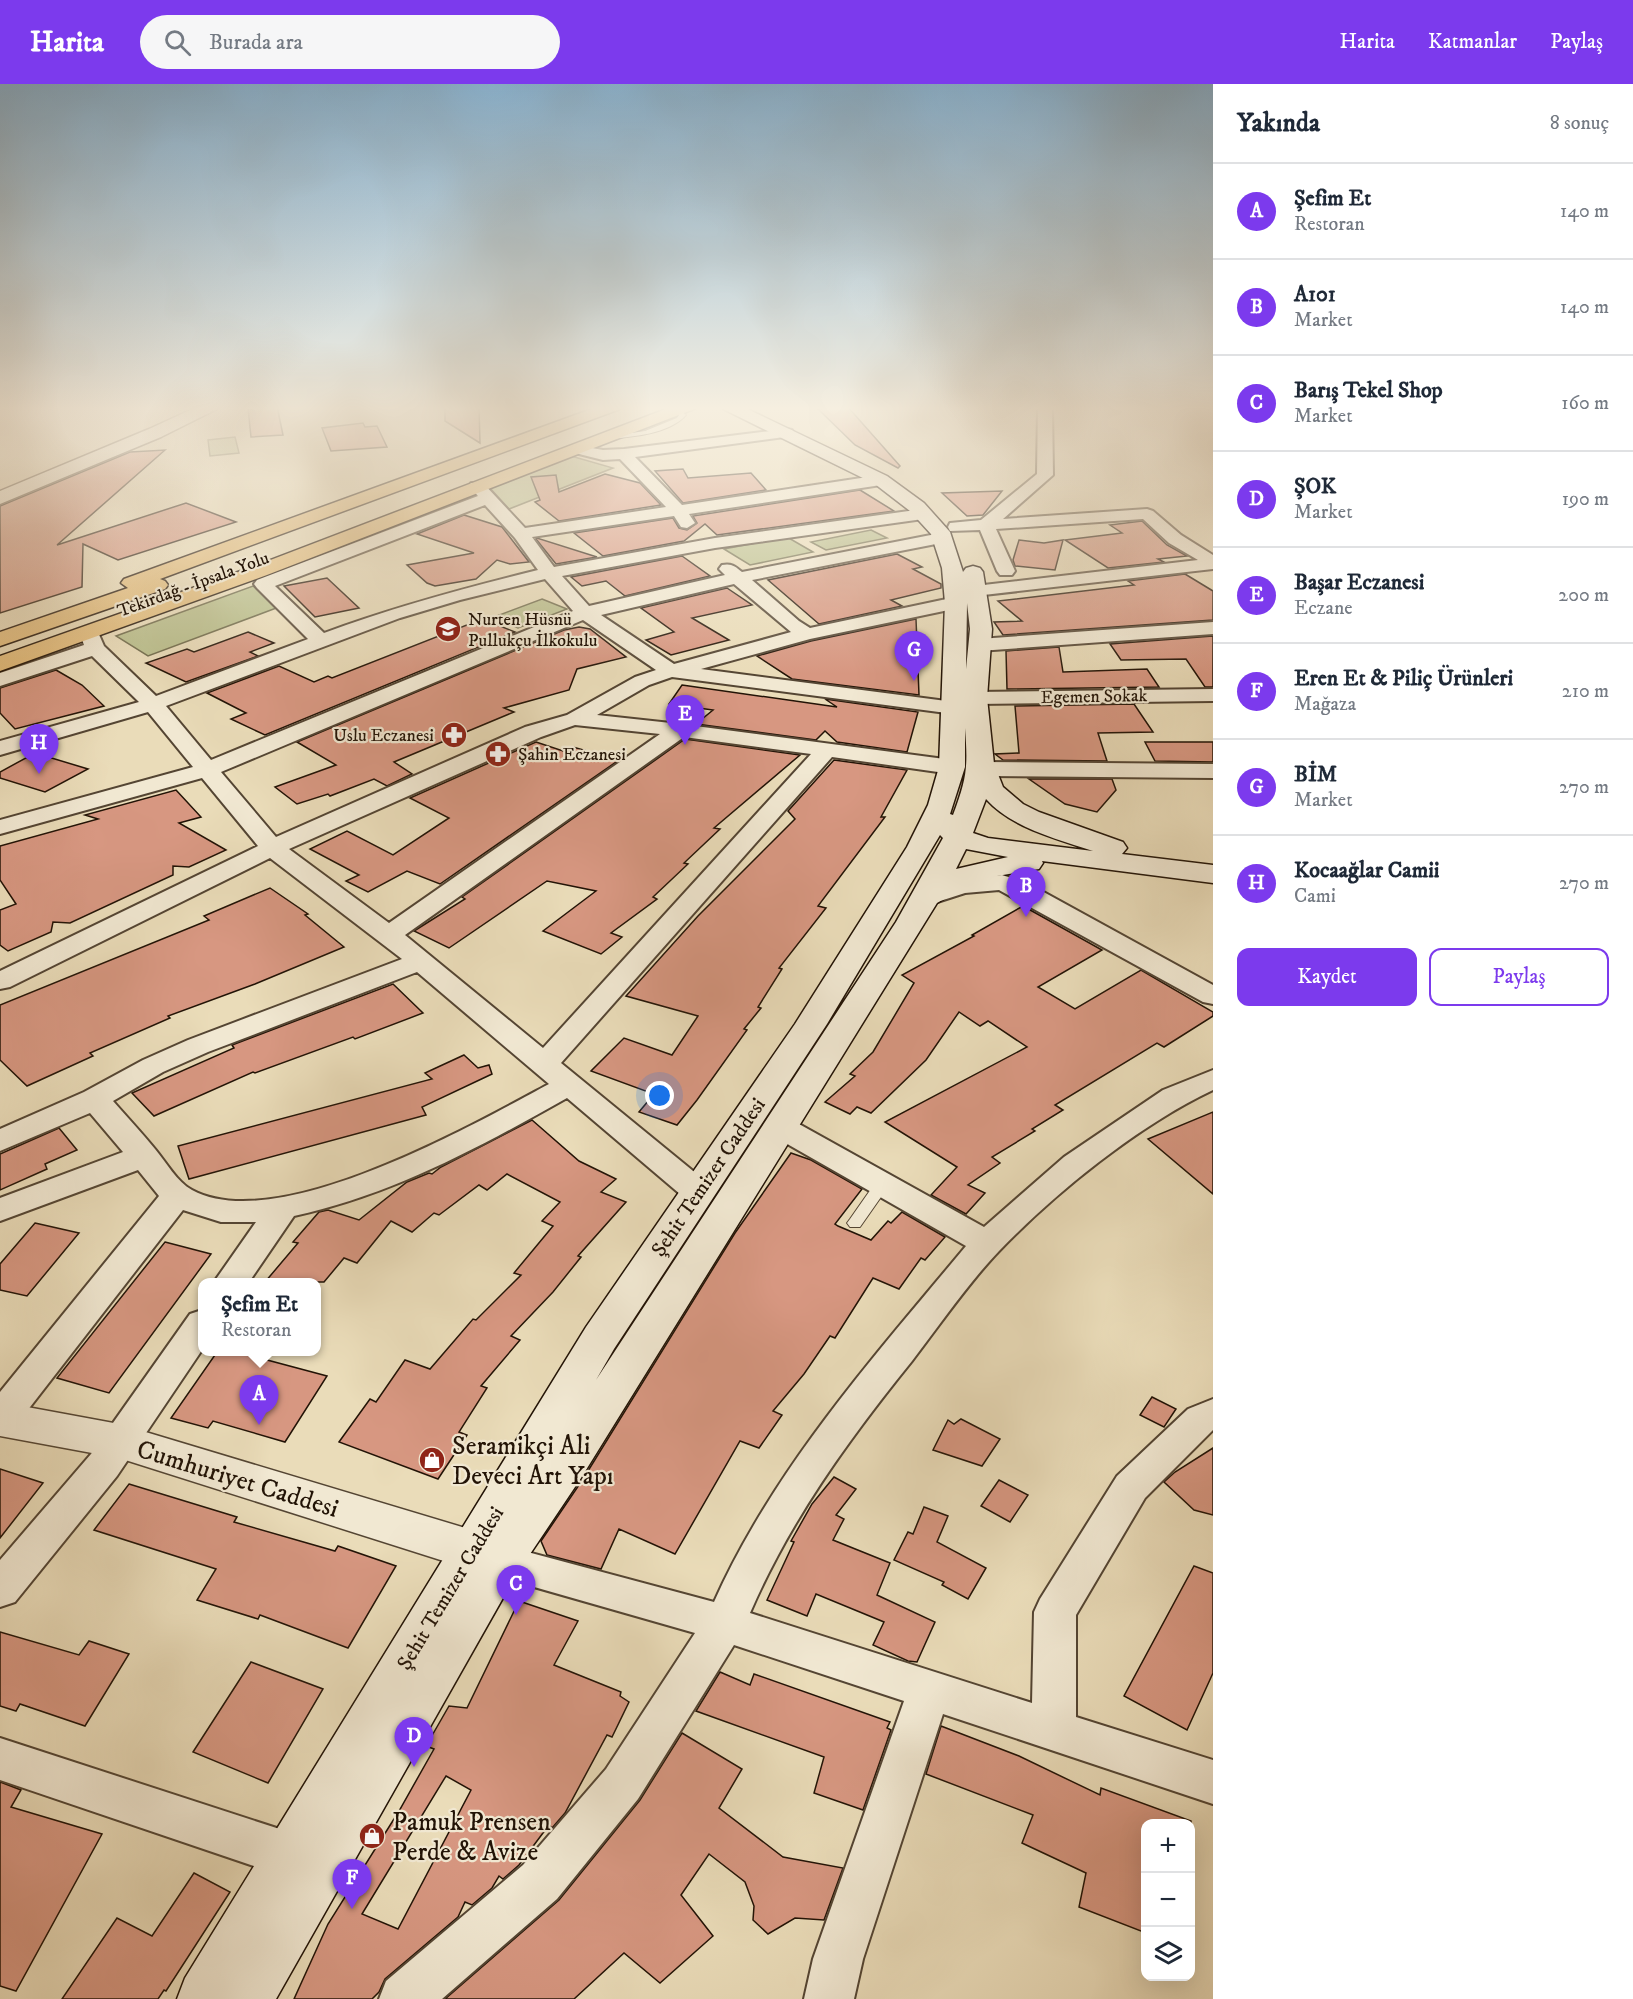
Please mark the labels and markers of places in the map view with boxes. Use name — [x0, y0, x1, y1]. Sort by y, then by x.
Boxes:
place label: Nurten Hüsnü Pullukçu İlkokulu — [468, 609, 598, 652]
school or university icon: Nurten Hüsnü Pullukçu İlkokulu — [433, 614, 463, 644]
pin: G — [894, 632, 934, 681]
pin: E — [666, 696, 704, 745]
pharmacy icon: Uslu Eczanesi — [439, 720, 469, 750]
pin: H — [20, 724, 58, 774]
place label: Uslu Eczanesi — [333, 725, 434, 747]
pharmacy icon: Şahin Eczanesi — [483, 739, 513, 769]
place label: Şahin Eczanesi — [518, 744, 626, 766]
pin: B — [1006, 868, 1046, 917]
pin: A — [240, 1376, 278, 1425]
place label: Seramikçi Ali Deveci Art Yapı — [452, 1430, 613, 1493]
shop icon: Seramikçi Ali Deveci Art Yapı — [417, 1445, 447, 1475]
pin: C — [496, 1566, 536, 1615]
pin: D — [394, 1718, 434, 1767]
place label: Pamuk Prensen Perde & Avize — [392, 1806, 551, 1869]
shop icon: Pamuk Prensen Perde & Avize — [357, 1821, 387, 1851]
pin: F — [332, 1860, 372, 1909]

